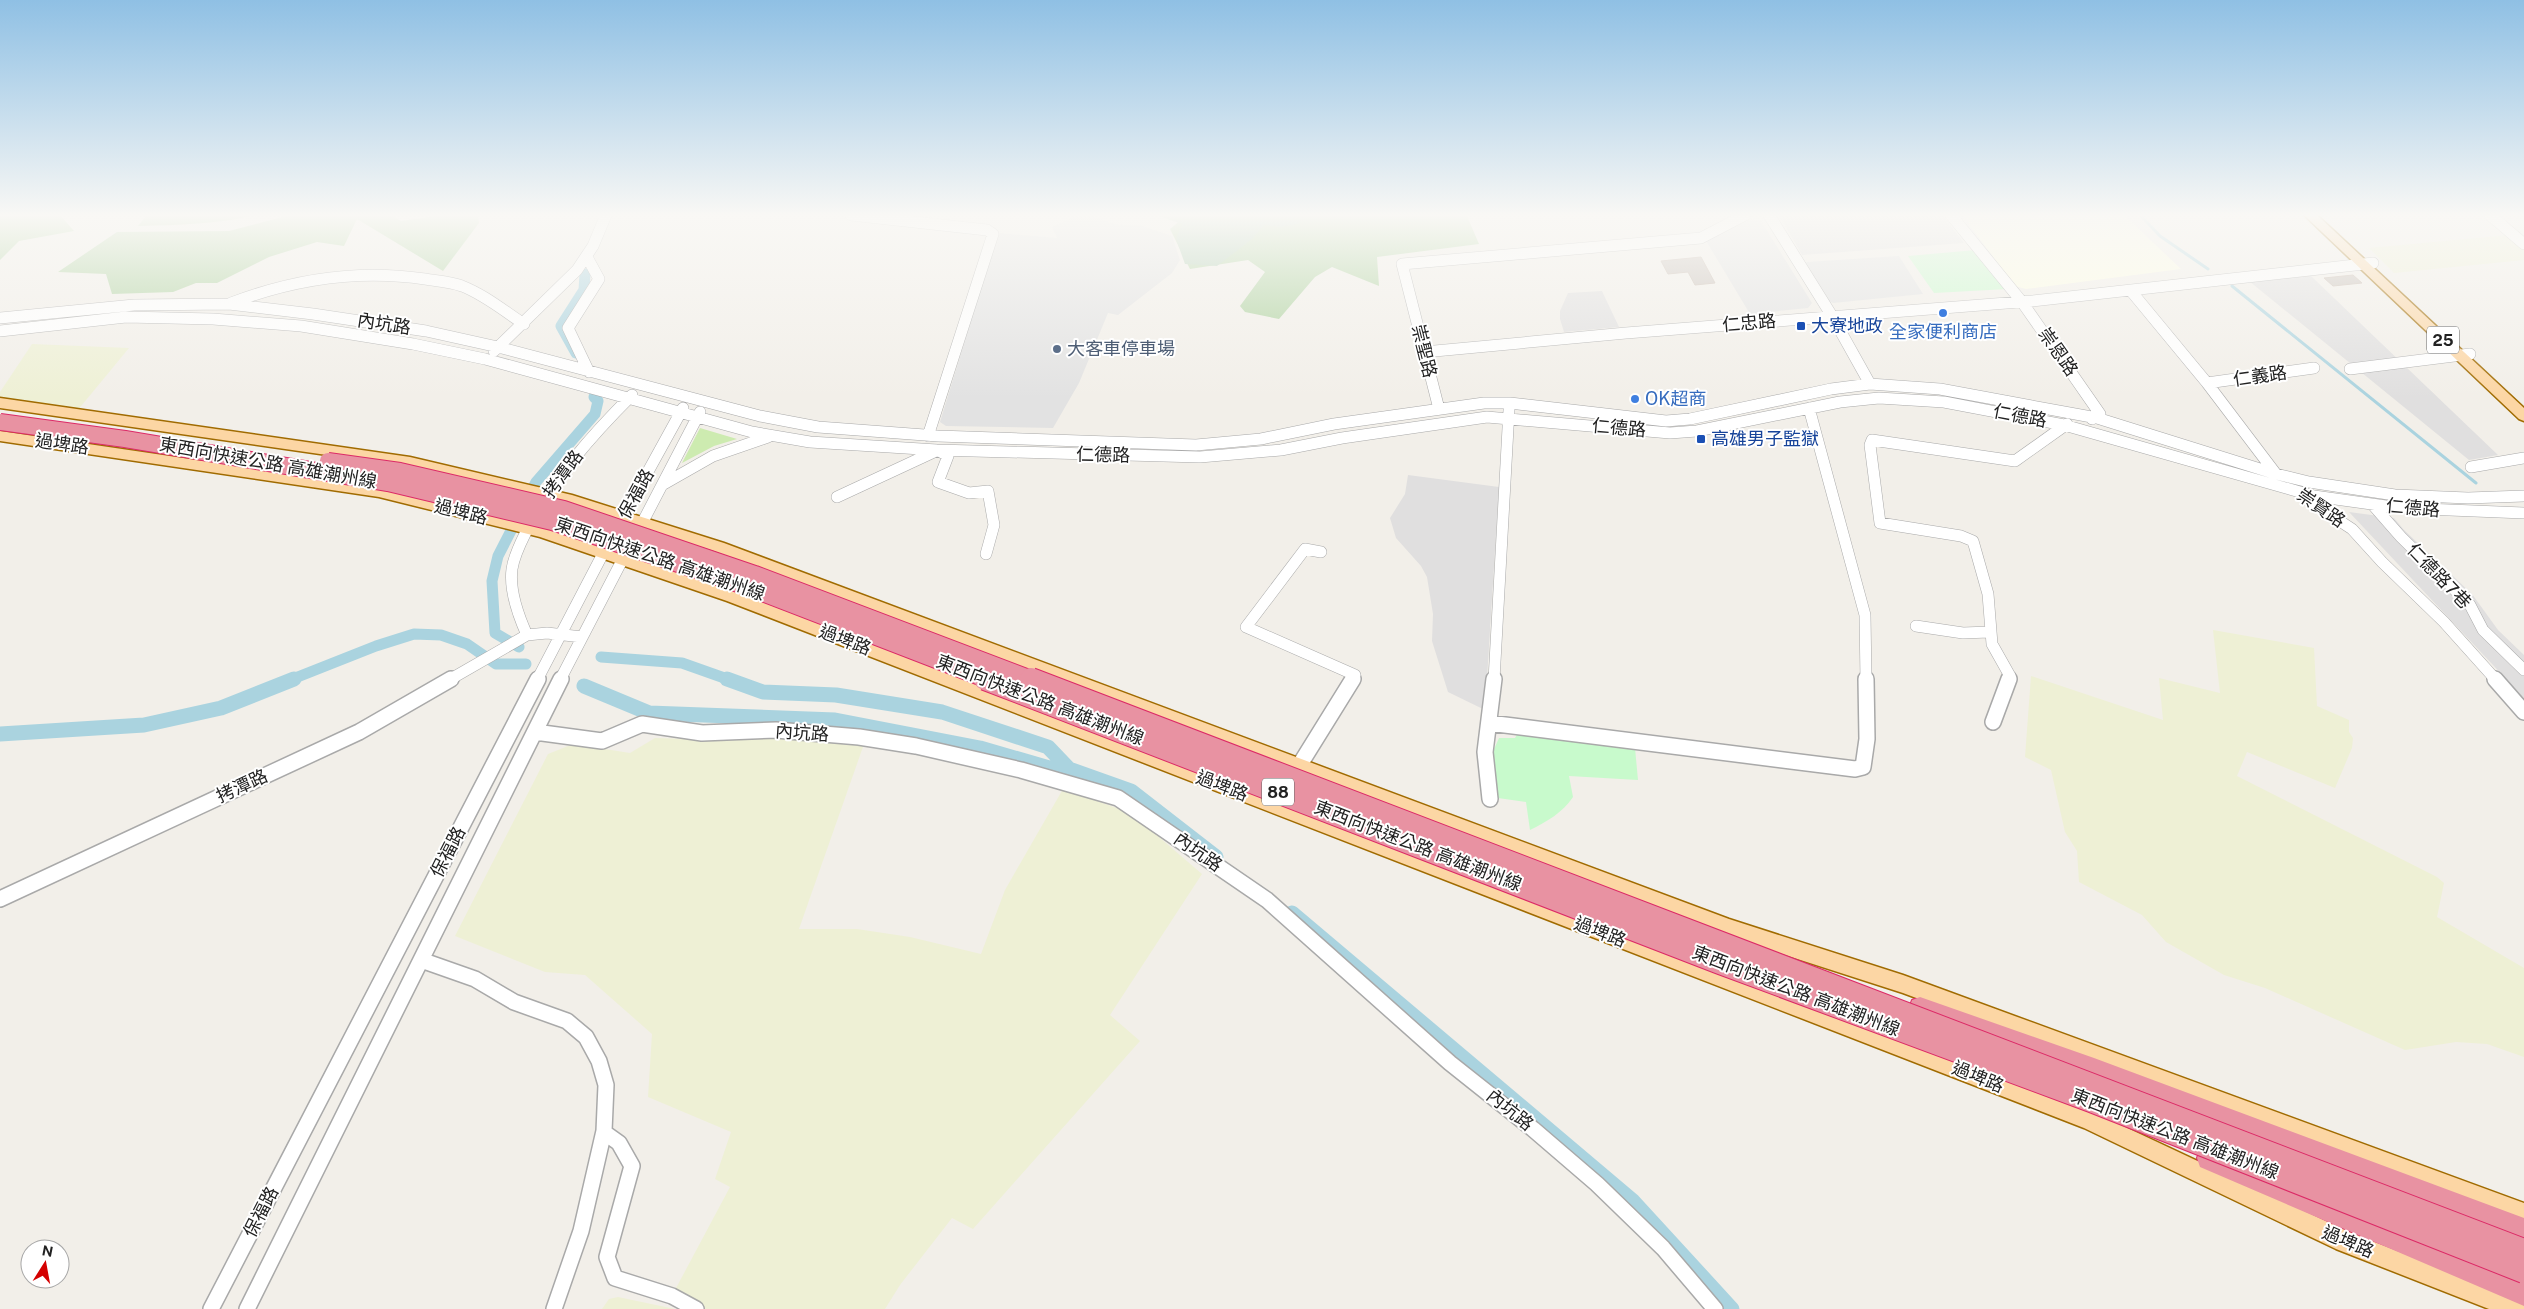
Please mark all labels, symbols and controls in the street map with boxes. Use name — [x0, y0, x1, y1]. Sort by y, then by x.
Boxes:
marker: 全家便利商店 — [1937, 307, 1949, 319]
street label: 內坑路 — [356, 309, 412, 338]
street label: 仁忠路 — [1721, 310, 1777, 335]
place label: 大寮地政 — [1811, 315, 1883, 336]
marker: 大寮地政 — [1795, 320, 1807, 332]
place label: 全家便利商店 — [1889, 321, 1997, 342]
street label: 崇聖路 — [1408, 322, 1441, 380]
street label: 崇恩路 — [2034, 324, 2082, 380]
road number: 25 — [2427, 326, 2459, 354]
place label: 大客車停車場 — [1067, 338, 1175, 359]
marker: 大客車停車場 — [1051, 343, 1063, 355]
street label: 仁義路 — [2232, 361, 2288, 390]
place label: OK超商 — [1645, 388, 1707, 409]
marker: OK超商 — [1629, 393, 1641, 405]
street label: 仁德路 — [1992, 400, 2049, 431]
street label: 仁德路 — [1591, 415, 1647, 440]
place label: 高雄男子監獄 — [1711, 428, 1819, 449]
street label: 過埤路 — [34, 429, 90, 458]
street label: 東西向快速公路 高雄潮州線 — [158, 433, 378, 492]
marker: 高雄男子監獄 — [1695, 433, 1707, 445]
street label: 仁德路 — [1076, 444, 1130, 465]
street label: 拷潭路 — [538, 446, 587, 502]
street label: 保福路 — [613, 465, 658, 522]
street label: 崇賢路 — [2293, 484, 2350, 531]
street label: 過埤路 — [432, 495, 490, 528]
street label: 仁德路 — [2385, 495, 2441, 520]
street label: 東西向快速公路 高雄潮州線 — [553, 513, 768, 604]
street label: 仁德路7巷 — [2403, 539, 2476, 613]
street label: 過埤路 — [816, 620, 874, 659]
street label: 東西向快速公路 高雄潮州線 — [934, 650, 1147, 749]
street label: 內坑路 — [774, 720, 830, 745]
street label: 拷潭路 — [213, 765, 271, 806]
street label: 過埤路 — [1193, 766, 1251, 805]
road number: 88 — [1262, 779, 1294, 806]
street label: 東西向快速公路 高雄潮州線 — [1312, 796, 1525, 895]
street label: 保福路 — [426, 823, 469, 881]
street label: 內坑路 — [1170, 828, 1226, 876]
street label: 過埤路 — [1571, 912, 1629, 951]
street label: 東西向快速公路 高雄潮州線 — [1690, 941, 1903, 1040]
street label: 過埤路 — [1949, 1057, 2007, 1096]
street label: 內坑路 — [1483, 1084, 1538, 1135]
street label: 東西向快速公路 高雄潮州線 — [2069, 1084, 2282, 1183]
street label: 保福路 — [239, 1183, 282, 1241]
street label: 過埤路 — [2319, 1221, 2377, 1262]
north arrow — [20, 1239, 70, 1289]
text: N — [41, 1242, 54, 1260]

